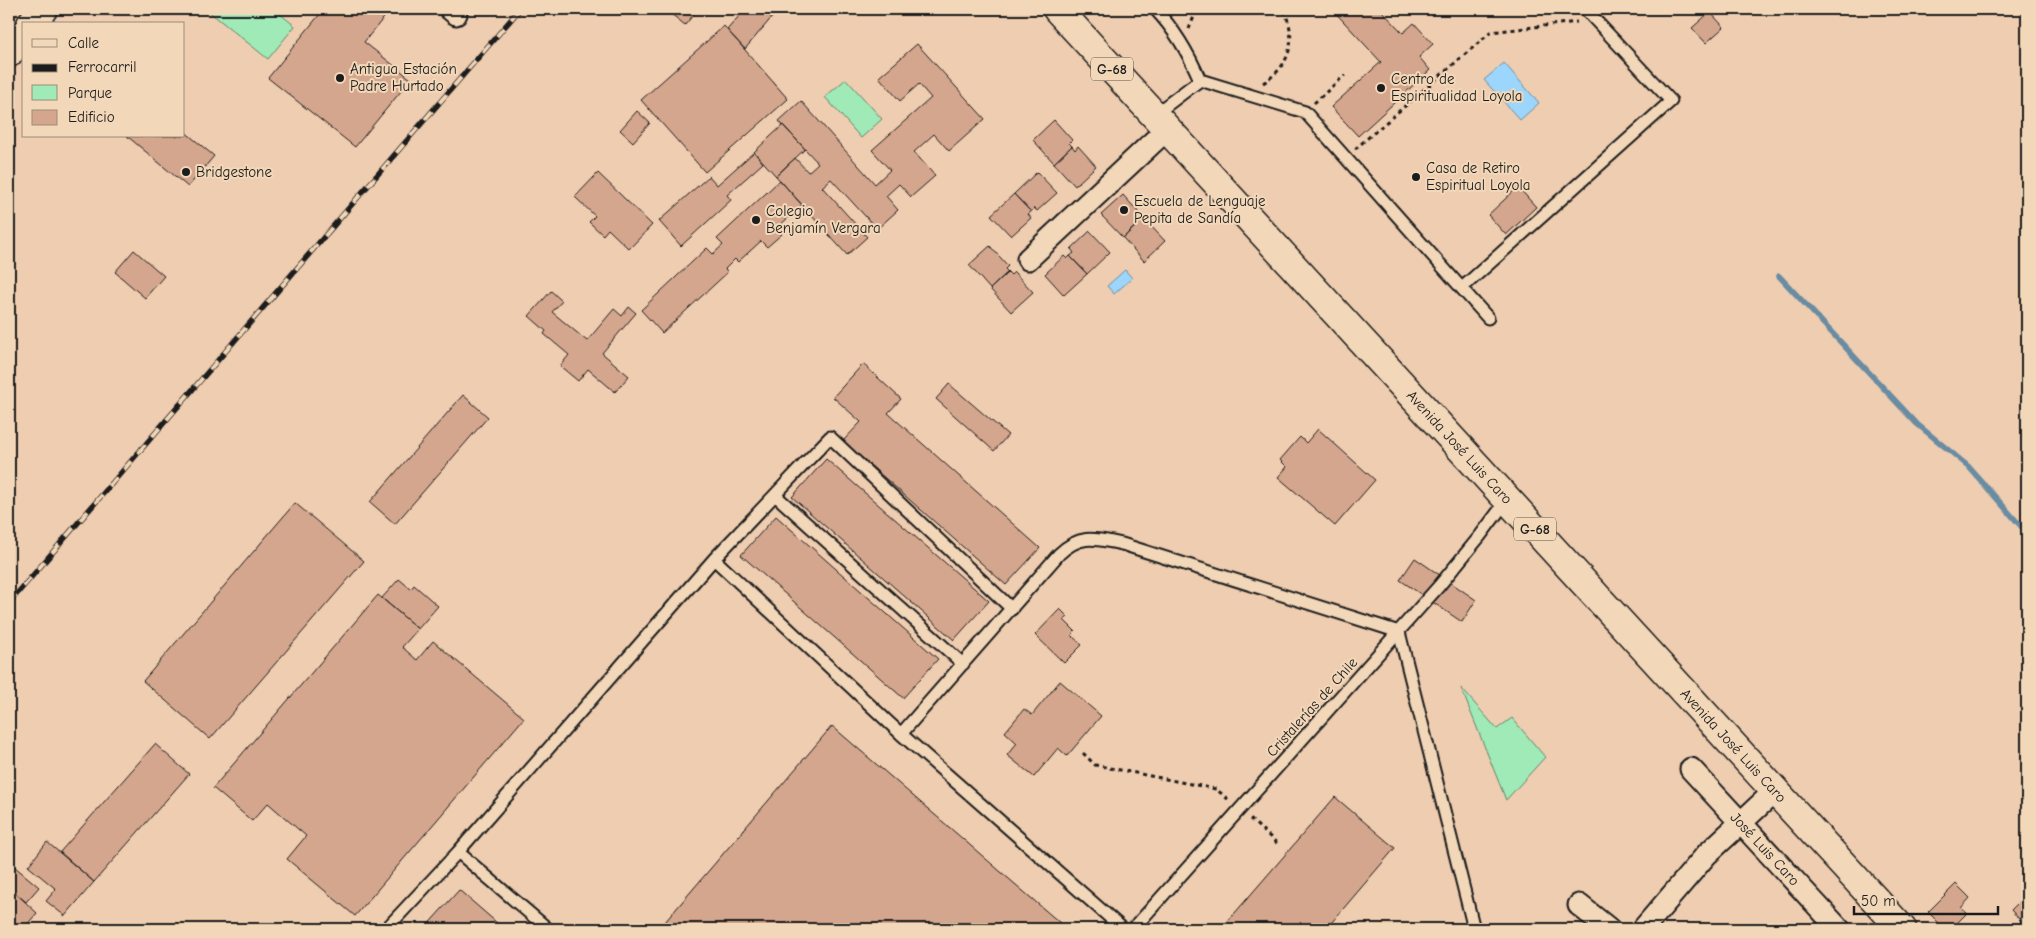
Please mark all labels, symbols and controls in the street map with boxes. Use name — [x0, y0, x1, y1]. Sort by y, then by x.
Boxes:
legend — [22, 22, 185, 138]
text: Calle — [68, 34, 100, 52]
text: Ferrocarril — [68, 58, 136, 76]
road number: G-68 — [1091, 58, 1133, 80]
place label: Antigua Estación Padre Hurtado — [350, 60, 457, 95]
place label: Centro de Espiritualidad Loyola — [1391, 70, 1523, 105]
marker: Antigua Estación Padre Hurtado — [334, 72, 346, 84]
marker: Centro de Espiritualidad Loyola — [1375, 82, 1387, 94]
text: Parque — [68, 84, 113, 102]
text: Edificio — [68, 108, 115, 126]
place label: Casa de Retiro Espiritual Loyola — [1426, 159, 1531, 194]
place label: Bridgestone — [196, 163, 272, 181]
marker: Bridgestone — [180, 166, 192, 178]
marker: Casa de Retiro Espiritual Loyola — [1410, 171, 1422, 183]
place label: Escuela de Lenguaje Pepita de Sandía — [1134, 192, 1266, 227]
place label: Colegio Benjamín Vergara — [766, 202, 881, 237]
marker: Escuela de Lenguaje Pepita de Sandía — [1118, 204, 1130, 216]
marker: Colegio Benjamín Vergara — [750, 214, 762, 226]
street label: Avenida José Luis Caro — [1403, 386, 1516, 508]
road number: G-68 — [1514, 518, 1556, 540]
street label: Cristalerías de Chile — [1263, 653, 1362, 760]
street label: Avenida José Luis Caro — [1677, 685, 1790, 806]
street label: José Luis Caro — [1727, 809, 1803, 890]
scale bar — [1854, 883, 1997, 915]
text: 50 m — [1861, 892, 1896, 910]

